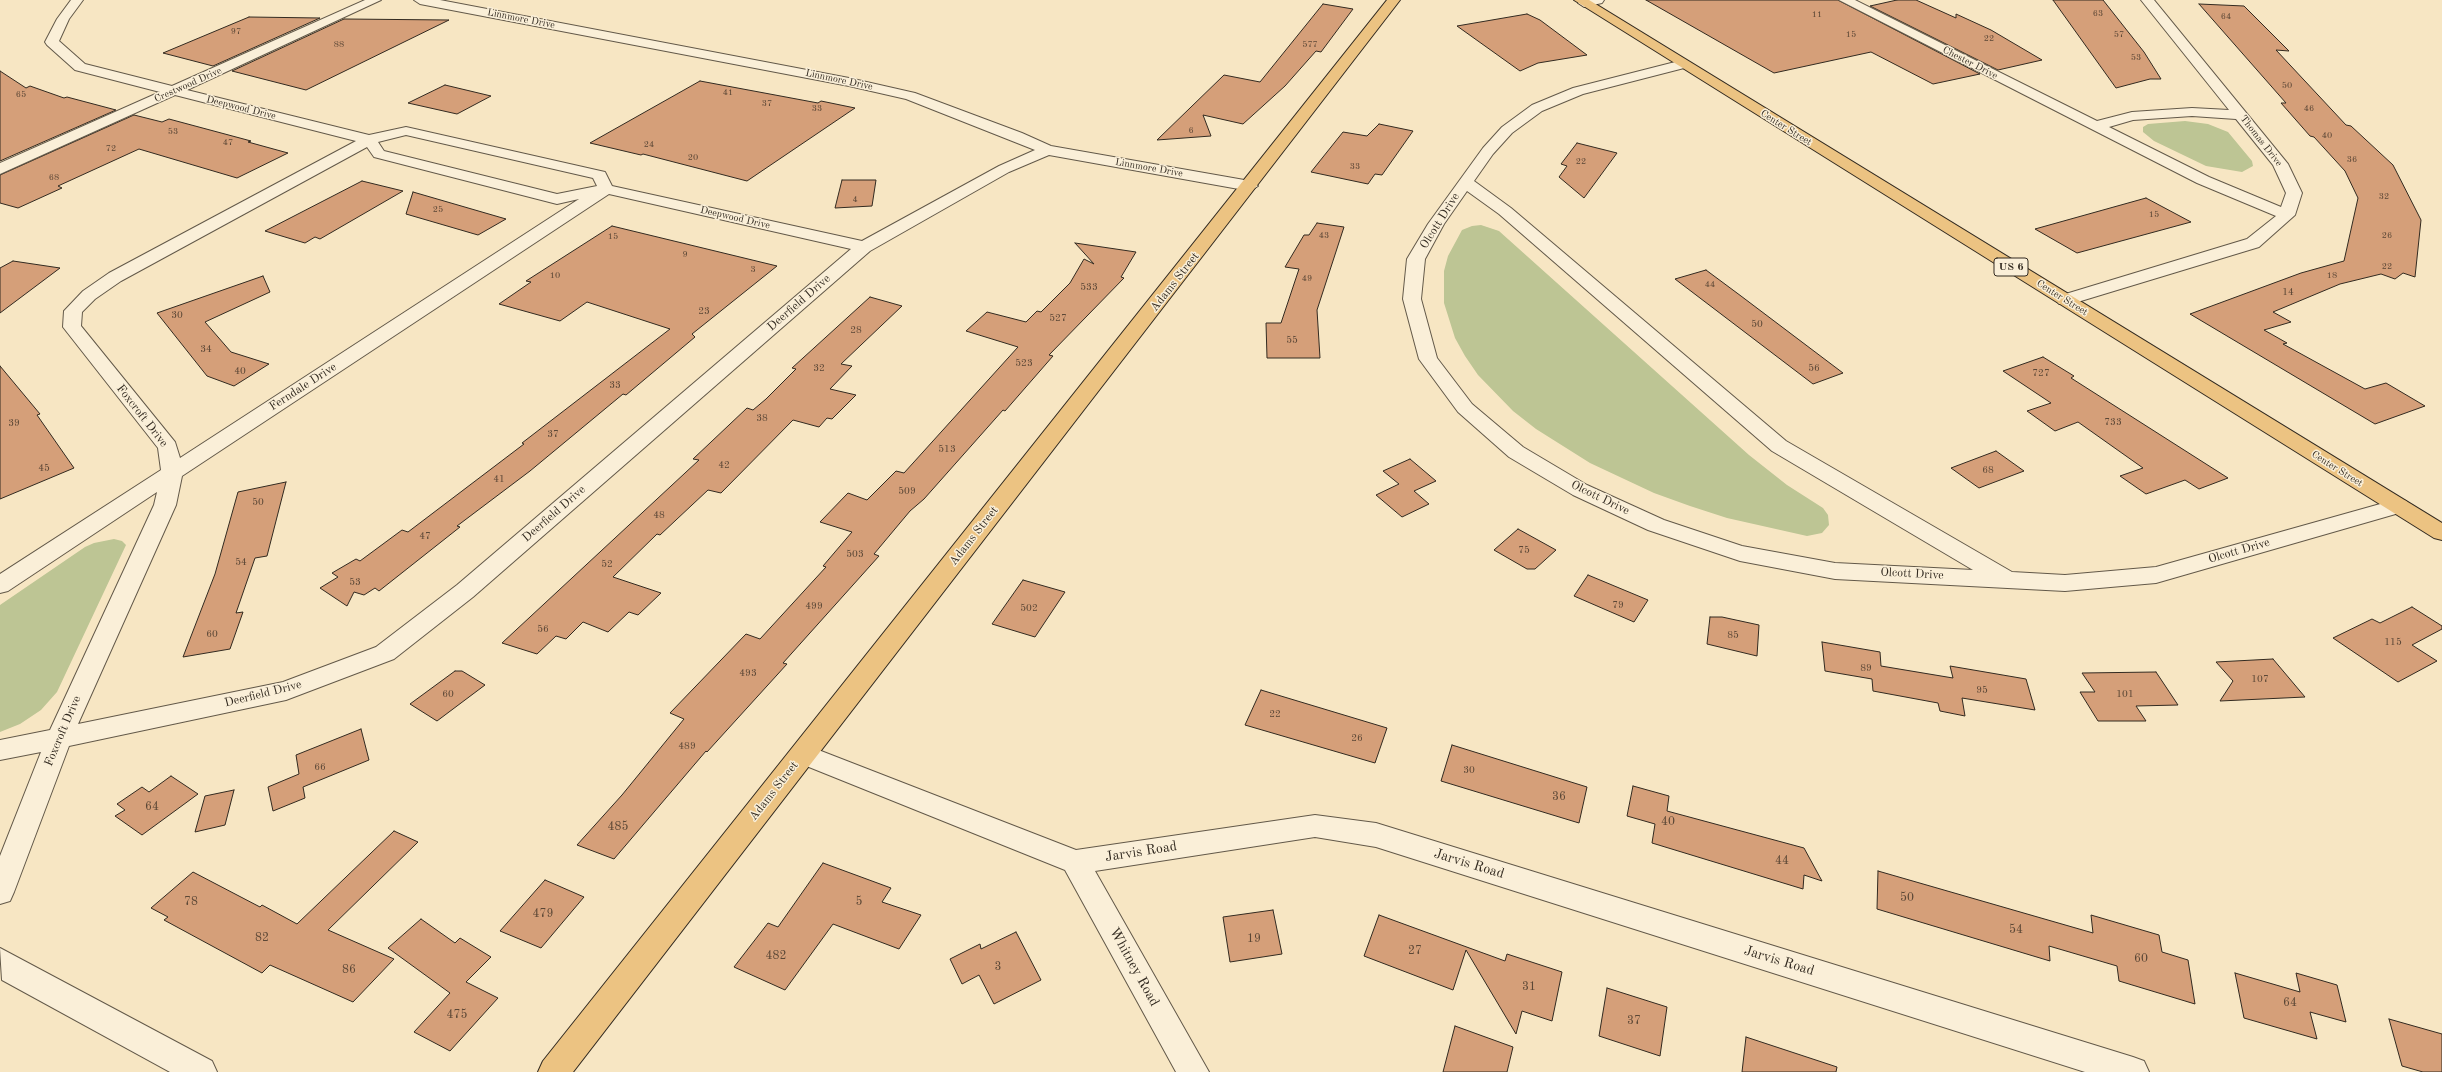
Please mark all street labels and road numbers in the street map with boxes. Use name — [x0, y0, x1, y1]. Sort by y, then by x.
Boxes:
street label: Linnmore Drive — [486, 7, 556, 31]
street label: Chester Drive — [1941, 44, 1999, 82]
street label: Crestwood Drive — [152, 65, 224, 105]
street label: Linnmore Drive — [804, 67, 874, 93]
street label: Deepwood Drive — [205, 94, 277, 122]
street label: Center Street — [1758, 107, 1814, 149]
street label: Thomas Drive — [2237, 113, 2285, 169]
street label: Linnmore Drive — [1114, 156, 1184, 180]
street label: Olcott Drive — [1417, 190, 1463, 252]
street label: Deepwood Drive — [699, 204, 771, 232]
street label: Adams Street — [1147, 249, 1203, 315]
road number: US 6 — [1994, 258, 2028, 276]
street label: Deerfield Drive — [765, 272, 833, 334]
street label: Center Street — [2034, 277, 2090, 319]
street label: Ferndale Drive — [267, 360, 339, 414]
street label: Foxcroft Drive — [113, 382, 171, 450]
street label: Center Street — [2309, 448, 2365, 490]
street label: Olcott Drive — [1568, 478, 1632, 518]
street label: Deerfield Drive — [520, 483, 588, 545]
street label: Adams Street — [946, 503, 1002, 569]
street label: Olcott Drive — [2207, 535, 2271, 567]
street label: Olcott Drive — [1880, 565, 1944, 583]
street label: Deerfield Drive — [223, 677, 303, 711]
street label: Foxcroft Drive — [42, 694, 84, 768]
street label: Adams Street — [746, 758, 802, 824]
street label: Jarvis Road — [1104, 838, 1178, 866]
street label: Jarvis Road — [1432, 845, 1506, 883]
street label: Whitney Road — [1105, 925, 1163, 1009]
street label: Jarvis Road — [1742, 942, 1816, 980]

